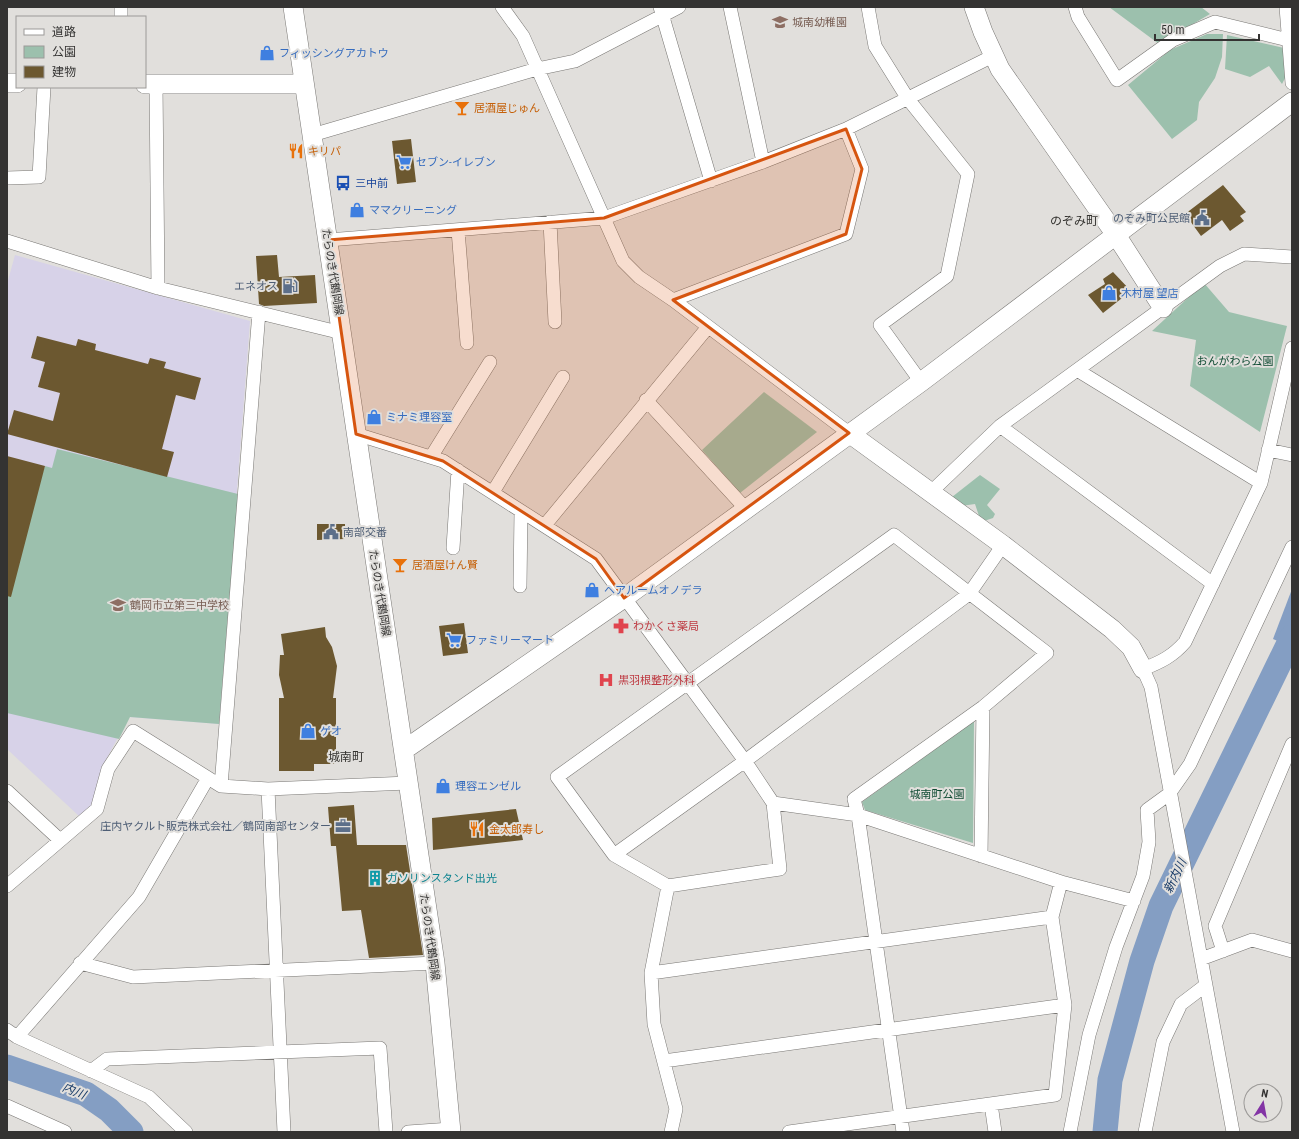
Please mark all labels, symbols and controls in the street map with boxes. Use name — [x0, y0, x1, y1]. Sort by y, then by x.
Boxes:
school or university icon: 城南幼稚園 — [771, 13, 789, 31]
legend — [16, 16, 146, 88]
place label: 城南幼稚園 — [792, 16, 847, 29]
scale bar — [1155, 16, 1259, 42]
text: 50 m — [1161, 23, 1185, 37]
text: 道路 — [52, 25, 76, 39]
shop icon: フィッシングアカトウ — [258, 44, 276, 62]
text: 公園 — [52, 45, 76, 59]
place label: フィッシングアカトウ — [279, 47, 389, 60]
text: 建物 — [52, 65, 76, 79]
bar icon: 居酒屋じゅん — [453, 99, 471, 117]
place label: 居酒屋じゅん — [474, 102, 540, 115]
restaurant icon: キリパ — [287, 142, 305, 160]
place label: キリパ — [308, 145, 341, 158]
supermarket icon: セブン-イレブン — [395, 153, 413, 171]
place label: セブン-イレブン — [416, 156, 496, 169]
bus stop icon: 三中前 — [334, 174, 352, 192]
place label: 三中前 — [355, 177, 388, 190]
shop icon: ママクリーニング — [348, 201, 366, 219]
place label: ママクリーニング — [369, 204, 457, 217]
public building icon: のぞみ町公民館 — [1193, 209, 1211, 227]
place label: のぞみ町公民館 — [1113, 212, 1190, 225]
district label: のぞみ町 — [1050, 214, 1098, 228]
street label: たらのき代鶴岡線 — [319, 228, 346, 316]
fuel station icon: エネオス — [281, 277, 299, 295]
place label: エネオス — [234, 280, 278, 293]
shop icon: 木村屋 望店 — [1100, 284, 1118, 302]
place label: 木村屋 望店 — [1121, 287, 1179, 300]
park label: おんがわら公園 — [1197, 355, 1274, 368]
shop icon: ミナミ理容室 — [365, 408, 383, 426]
place label: ミナミ理容室 — [386, 411, 452, 424]
public building icon: 南部交番 — [322, 523, 340, 541]
place label: 南部交番 — [343, 526, 387, 539]
street label: たらのき代鶴岡線 — [366, 549, 393, 637]
bar icon: 居酒屋けん賢 — [391, 556, 409, 574]
place label: 居酒屋けん賢 — [412, 559, 478, 572]
shop icon: ヘアルームオノデラ — [583, 581, 601, 599]
place label: ヘアルームオノデラ — [604, 584, 703, 597]
school or university icon: 鶴岡市立第三中学校 — [109, 596, 127, 614]
place label: 鶴岡市立第三中学校 — [130, 599, 229, 612]
pharmacy icon: わかくさ薬局 — [612, 617, 630, 635]
place label: わかくさ薬局 — [633, 620, 699, 633]
supermarket icon: ファミリーマート — [445, 631, 463, 649]
place label: ファミリーマート — [466, 634, 554, 647]
hospital icon: 黒羽根整形外科 — [597, 671, 615, 689]
place label: 黒羽根整形外科 — [618, 674, 695, 687]
shop icon: ゲオ — [299, 722, 317, 740]
place label: ゲオ — [320, 725, 342, 738]
district label: 城南町 — [328, 750, 364, 764]
shop icon: 理容エンゼル — [434, 777, 452, 795]
place label: 理容エンゼル — [455, 780, 521, 793]
park label: 城南町公園 — [910, 788, 965, 801]
office icon: 庄内ヤクルト販売株式会社／鶴岡南部センター — [334, 817, 352, 835]
place label: 庄内ヤクルト販売株式会社／鶴岡南部センター — [100, 820, 331, 833]
restaurant icon: 金太郎寿し — [468, 820, 486, 838]
place label: 金太郎寿し — [489, 823, 544, 836]
water label: 新内川 — [1161, 855, 1190, 895]
building icon: ガソリンスタンド出光 — [366, 869, 384, 887]
place label: ガソリンスタンド出光 — [387, 872, 497, 885]
street label: たらのき代鶴岡線 — [417, 893, 442, 981]
water label: 内川 — [60, 1080, 90, 1103]
north arrow — [1243, 1083, 1283, 1123]
text: N — [1260, 1087, 1270, 1101]

